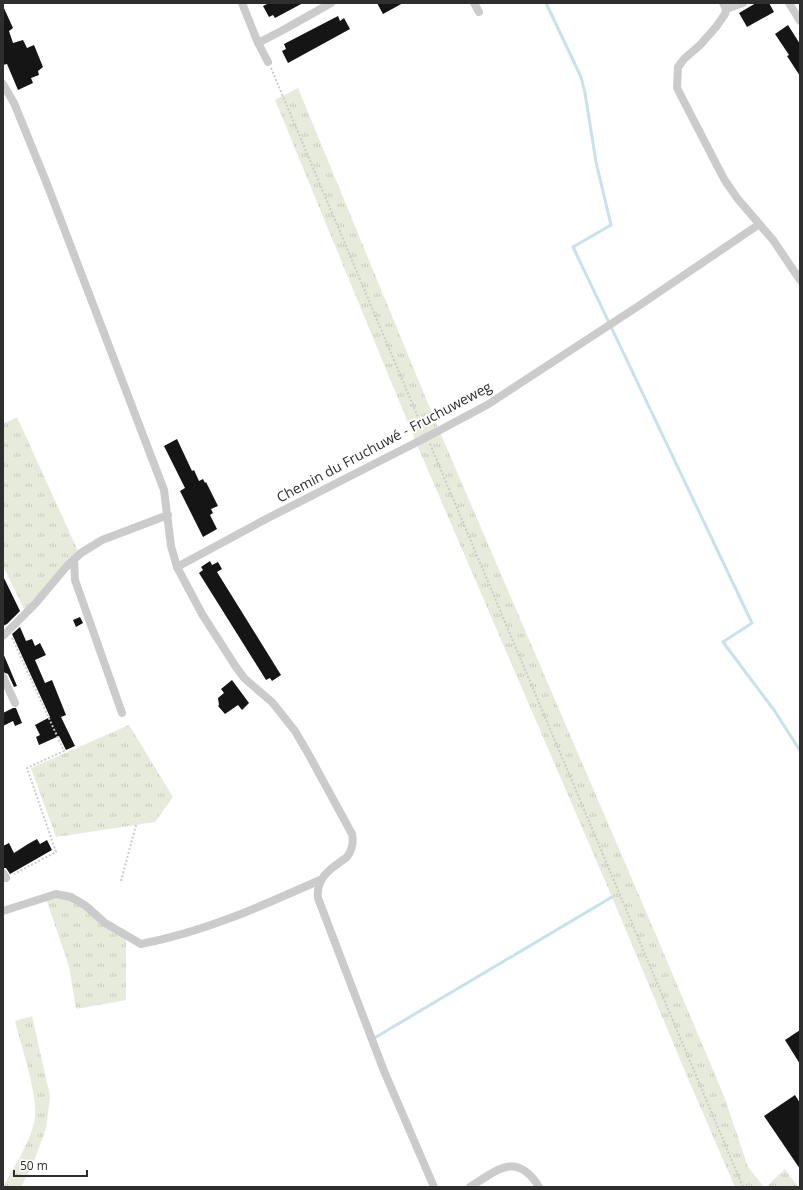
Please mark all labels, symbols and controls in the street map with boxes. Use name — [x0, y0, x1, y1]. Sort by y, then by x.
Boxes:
street label: Chemin du Fruchuwé - Fruchuweweg — [273, 376, 495, 507]
scale bar — [14, 1152, 87, 1178]
text: 50 m — [20, 1157, 48, 1174]

